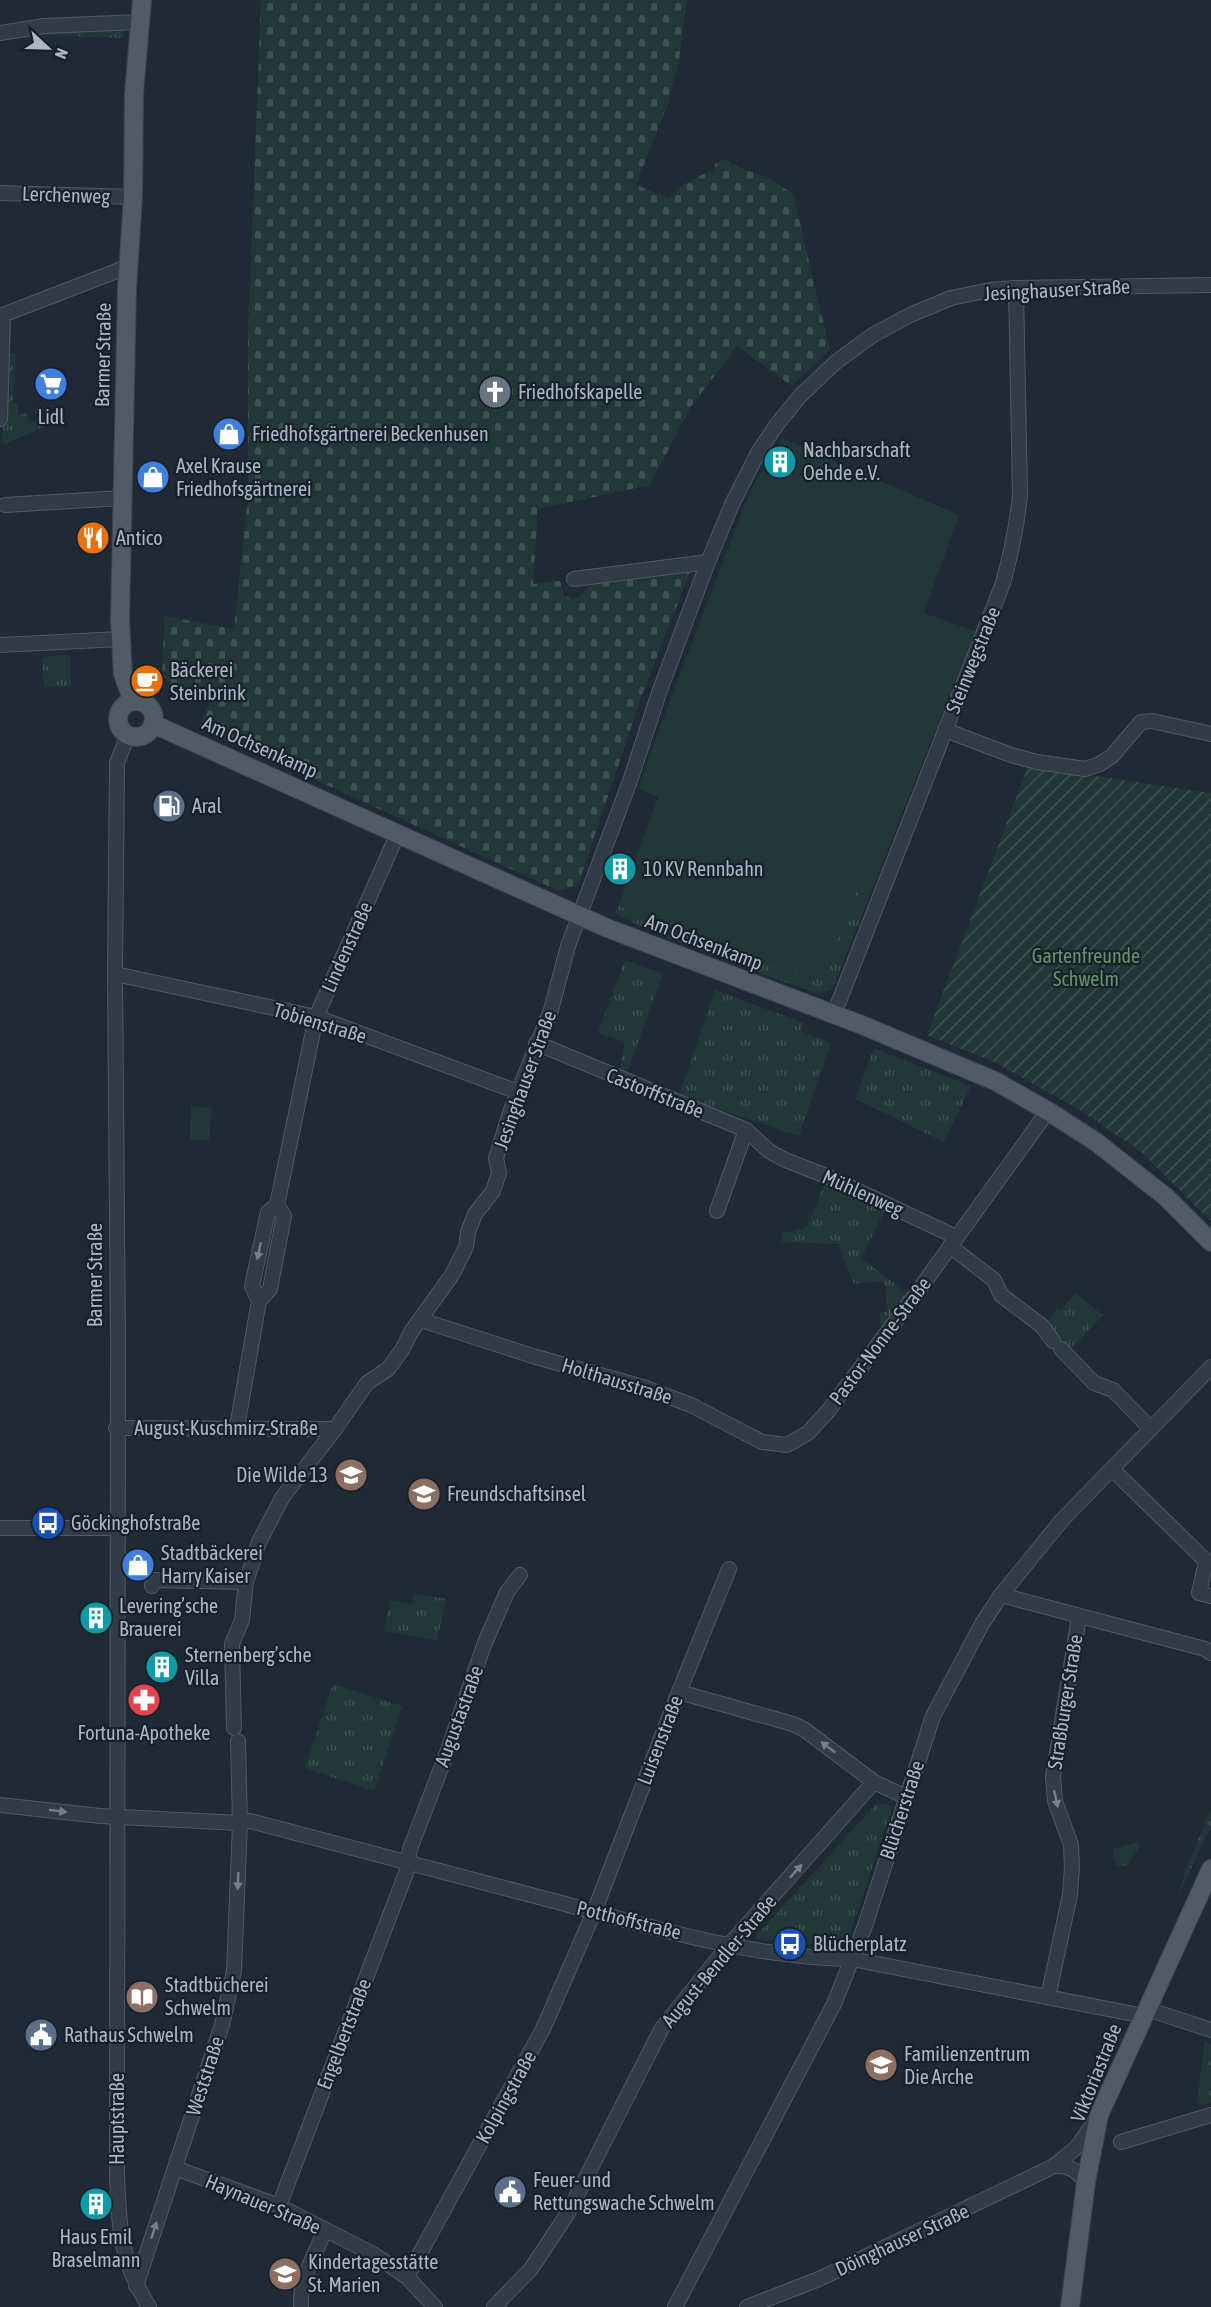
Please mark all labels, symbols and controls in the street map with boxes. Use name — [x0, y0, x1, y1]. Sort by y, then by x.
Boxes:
north arrow — [18, 18, 78, 78]
text: N — [52, 46, 72, 61]
street label: Lerchenweg — [22, 181, 111, 208]
street label: Jesinghauser Straße — [983, 274, 1131, 305]
street label: Barmer Straße — [90, 303, 115, 407]
supermarket icon: Lidl — [33, 366, 69, 402]
church icon: Friedhofskapelle — [477, 374, 513, 410]
place label: Friedhofskapelle — [518, 380, 642, 403]
place label: Lidl — [37, 405, 65, 428]
shop icon: Friedhofsgärtnerei Beckenhusen — [211, 416, 247, 452]
place label: Friedhofsgärtnerei Beckenhusen — [252, 422, 489, 445]
place label: Nachbarschaft Oehde e.V. — [803, 438, 911, 484]
building icon: Nachbarschaft Oehde e.V. — [762, 444, 798, 480]
place label: Axel Krause Friedhofsgärtnerei — [176, 454, 312, 500]
shop icon: Axel Krause Friedhofsgärtnerei — [135, 459, 171, 495]
restaurant icon: Antico — [75, 520, 111, 556]
place label: Antico — [116, 526, 163, 549]
street label: Steinwegstraße — [941, 603, 1004, 716]
place label: Bäckerei Steinbrink — [170, 658, 246, 704]
cafe icon: Bäckerei Steinbrink — [129, 663, 165, 699]
street label: Am Ochsenkamp — [199, 711, 321, 782]
fuel station icon: Aral — [151, 788, 187, 824]
place label: Aral — [192, 794, 223, 817]
building icon: 10 KV Rennbahn — [602, 851, 638, 887]
place label: 10 KV Rennbahn — [643, 857, 764, 880]
street label: Lindenstraße — [316, 898, 377, 996]
street label: Am Ochsenkamp — [642, 909, 766, 974]
park label: Gartenfreunde Schwelm — [1032, 944, 1140, 990]
street label: Tobienstraße — [271, 997, 369, 1048]
street label: Jesinghauser Straße — [489, 1007, 560, 1153]
street label: Castorffstraße — [603, 1063, 707, 1122]
street label: Mühlenweg — [819, 1165, 908, 1221]
street label: Barmer Straße — [83, 1223, 106, 1327]
one-way arrow — [254, 1242, 263, 1261]
street label: Pastor-Nonne-Straße — [824, 1272, 935, 1409]
street label: Holthausstraße — [559, 1353, 675, 1408]
street label: August-Kuschmirz-Straße — [134, 1416, 318, 1439]
school or university icon: Die Wilde 13 — [333, 1457, 369, 1493]
place label: Die Wilde 13 — [236, 1463, 328, 1486]
school or university icon: Freundschaftsinsel — [406, 1476, 442, 1512]
place label: Freundschaftsinsel — [447, 1482, 587, 1505]
bus stop icon: Göckinghofstraße — [30, 1505, 66, 1541]
place label: Göckinghofstraße — [71, 1511, 200, 1534]
place label: Stadtbäckerei Harry Kaiser — [161, 1541, 263, 1587]
shop icon: Stadtbäckerei Harry Kaiser — [120, 1547, 156, 1583]
place label: Levering’sche Brauerei — [119, 1594, 218, 1640]
building icon: Levering’sche Brauerei — [78, 1600, 114, 1636]
street label: Straßburger Straße — [1042, 1633, 1087, 1771]
place label: Sternenberg’sche Villa — [185, 1643, 312, 1689]
building icon: Sternenberg’sche Villa — [144, 1649, 180, 1685]
street label: Augustastraße — [430, 1662, 487, 1770]
pharmacy icon: Fortuna-Apotheke — [126, 1682, 162, 1718]
street label: Luisenstraße — [632, 1692, 687, 1788]
place label: Fortuna-Apotheke — [78, 1721, 210, 1744]
one-way arrow — [820, 1741, 836, 1753]
street label: Blücherstraße — [875, 1757, 928, 1862]
one-way arrow — [1052, 1790, 1061, 1809]
one-way arrow — [49, 1807, 68, 1816]
one-way arrow — [789, 1863, 803, 1878]
one-way arrow — [233, 1872, 242, 1891]
street label: August-Bendler-Straße — [657, 1890, 781, 2032]
street label: Potthoffstraße — [575, 1895, 684, 1944]
bus stop icon: Blücherplatz — [772, 1926, 808, 1962]
place label: Blücherplatz — [813, 1932, 907, 1955]
place label: Stadtbücherei Schwelm — [165, 1973, 269, 2019]
street label: Engelbertstraße — [312, 1975, 375, 2093]
library icon: Stadtbücherei Schwelm — [124, 1979, 160, 2015]
public building icon: Rathaus Schwelm — [23, 2017, 59, 2053]
street label: Viktoriastraße — [1065, 2020, 1126, 2125]
place label: Rathaus Schwelm — [64, 2023, 194, 2046]
street label: Weststraße — [181, 2033, 228, 2118]
place label: Familienzentrum Die Arche — [904, 2042, 1030, 2088]
street label: Kolpingstraße — [471, 2046, 540, 2147]
school or university icon: Familienzentrum Die Arche — [863, 2047, 899, 2083]
street label: Hauptstraße — [105, 2073, 128, 2165]
place label: Feuer- und Rettungswache Schwelm — [533, 2168, 715, 2214]
street label: Haynauer Straße — [202, 2169, 324, 2238]
public building icon: Feuer- und Rettungswache Schwelm — [492, 2174, 528, 2210]
building icon: Haus Emil Braselmann — [78, 2186, 114, 2222]
street label: Döinghauser Straße — [831, 2199, 972, 2280]
one-way arrow — [150, 2221, 159, 2239]
place label: Haus Emil Braselmann — [52, 2225, 140, 2271]
place label: Kindertagesstätte St. Marien — [308, 2250, 438, 2296]
school or university icon: Kindertagesstätte St. Marien — [267, 2256, 303, 2292]

